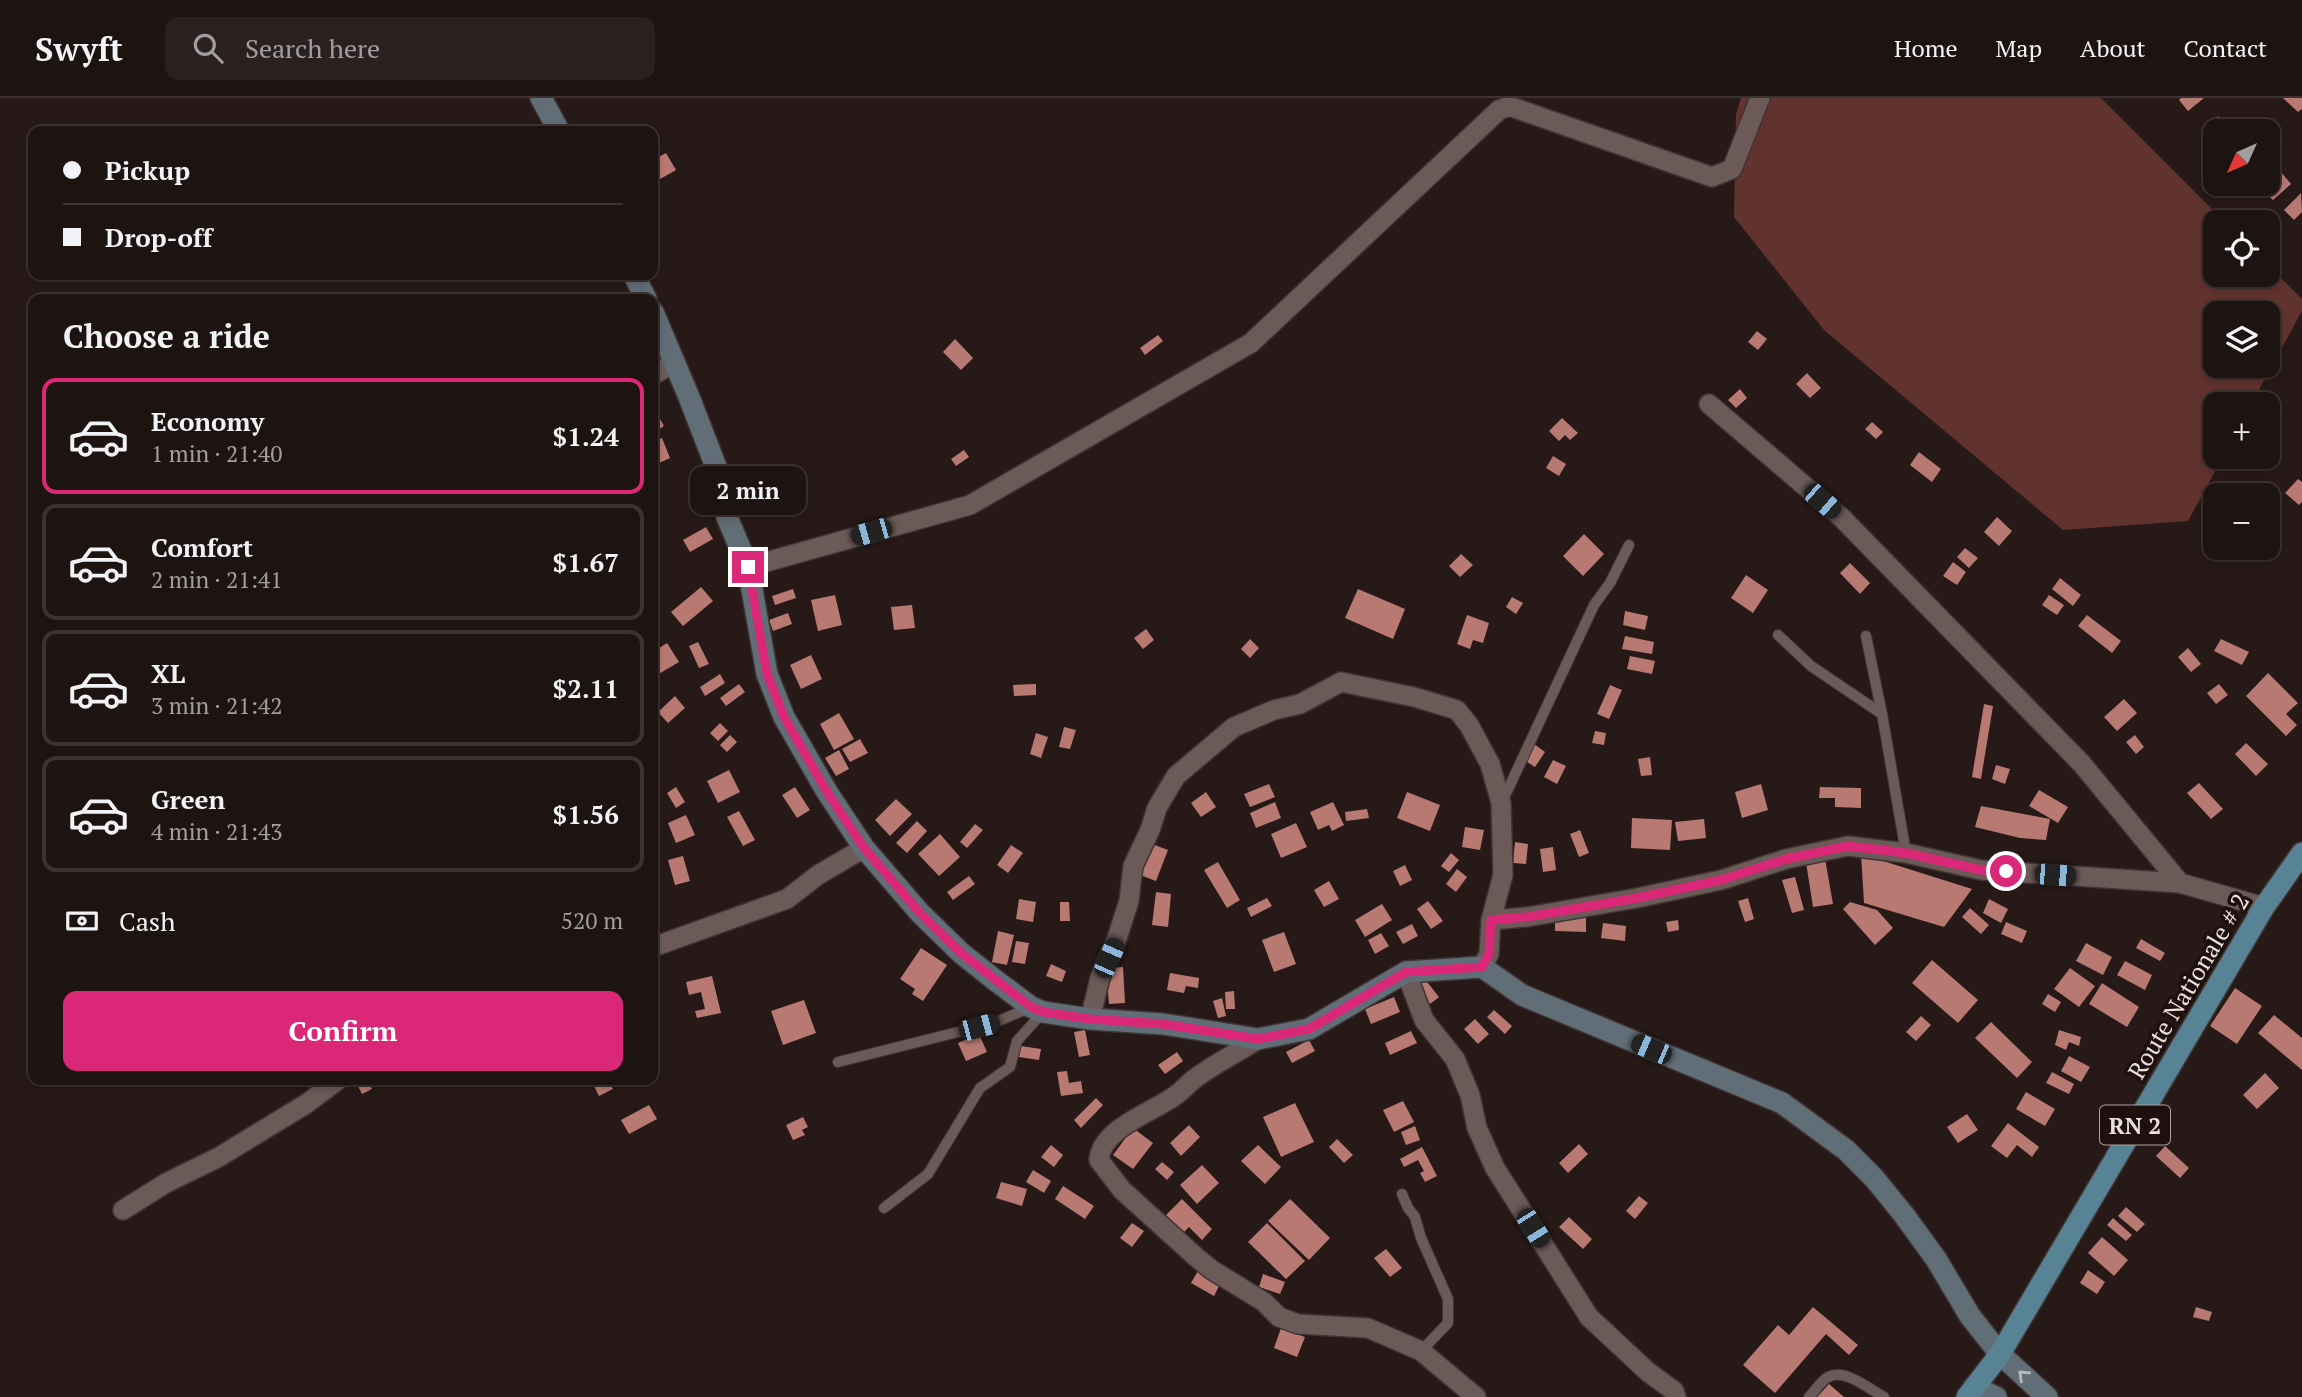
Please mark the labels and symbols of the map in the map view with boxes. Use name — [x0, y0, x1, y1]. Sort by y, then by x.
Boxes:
north arrow — [2203, 119, 2280, 196]
callout: 2 min — [690, 466, 806, 514]
car — [1800, 479, 1845, 523]
car — [848, 516, 895, 548]
route end — [732, 551, 764, 583]
route start — [1990, 855, 2022, 887]
car — [2034, 863, 2077, 887]
street label: Route Nationale # 2 — [2120, 887, 2256, 1085]
car — [1091, 935, 1128, 981]
car — [956, 1011, 1003, 1043]
car — [1628, 1031, 1675, 1067]
road number: RN 2 — [2100, 1106, 2170, 1144]
car — [1513, 1205, 1554, 1251]
one-way arrow — [2018, 1371, 2031, 1384]

